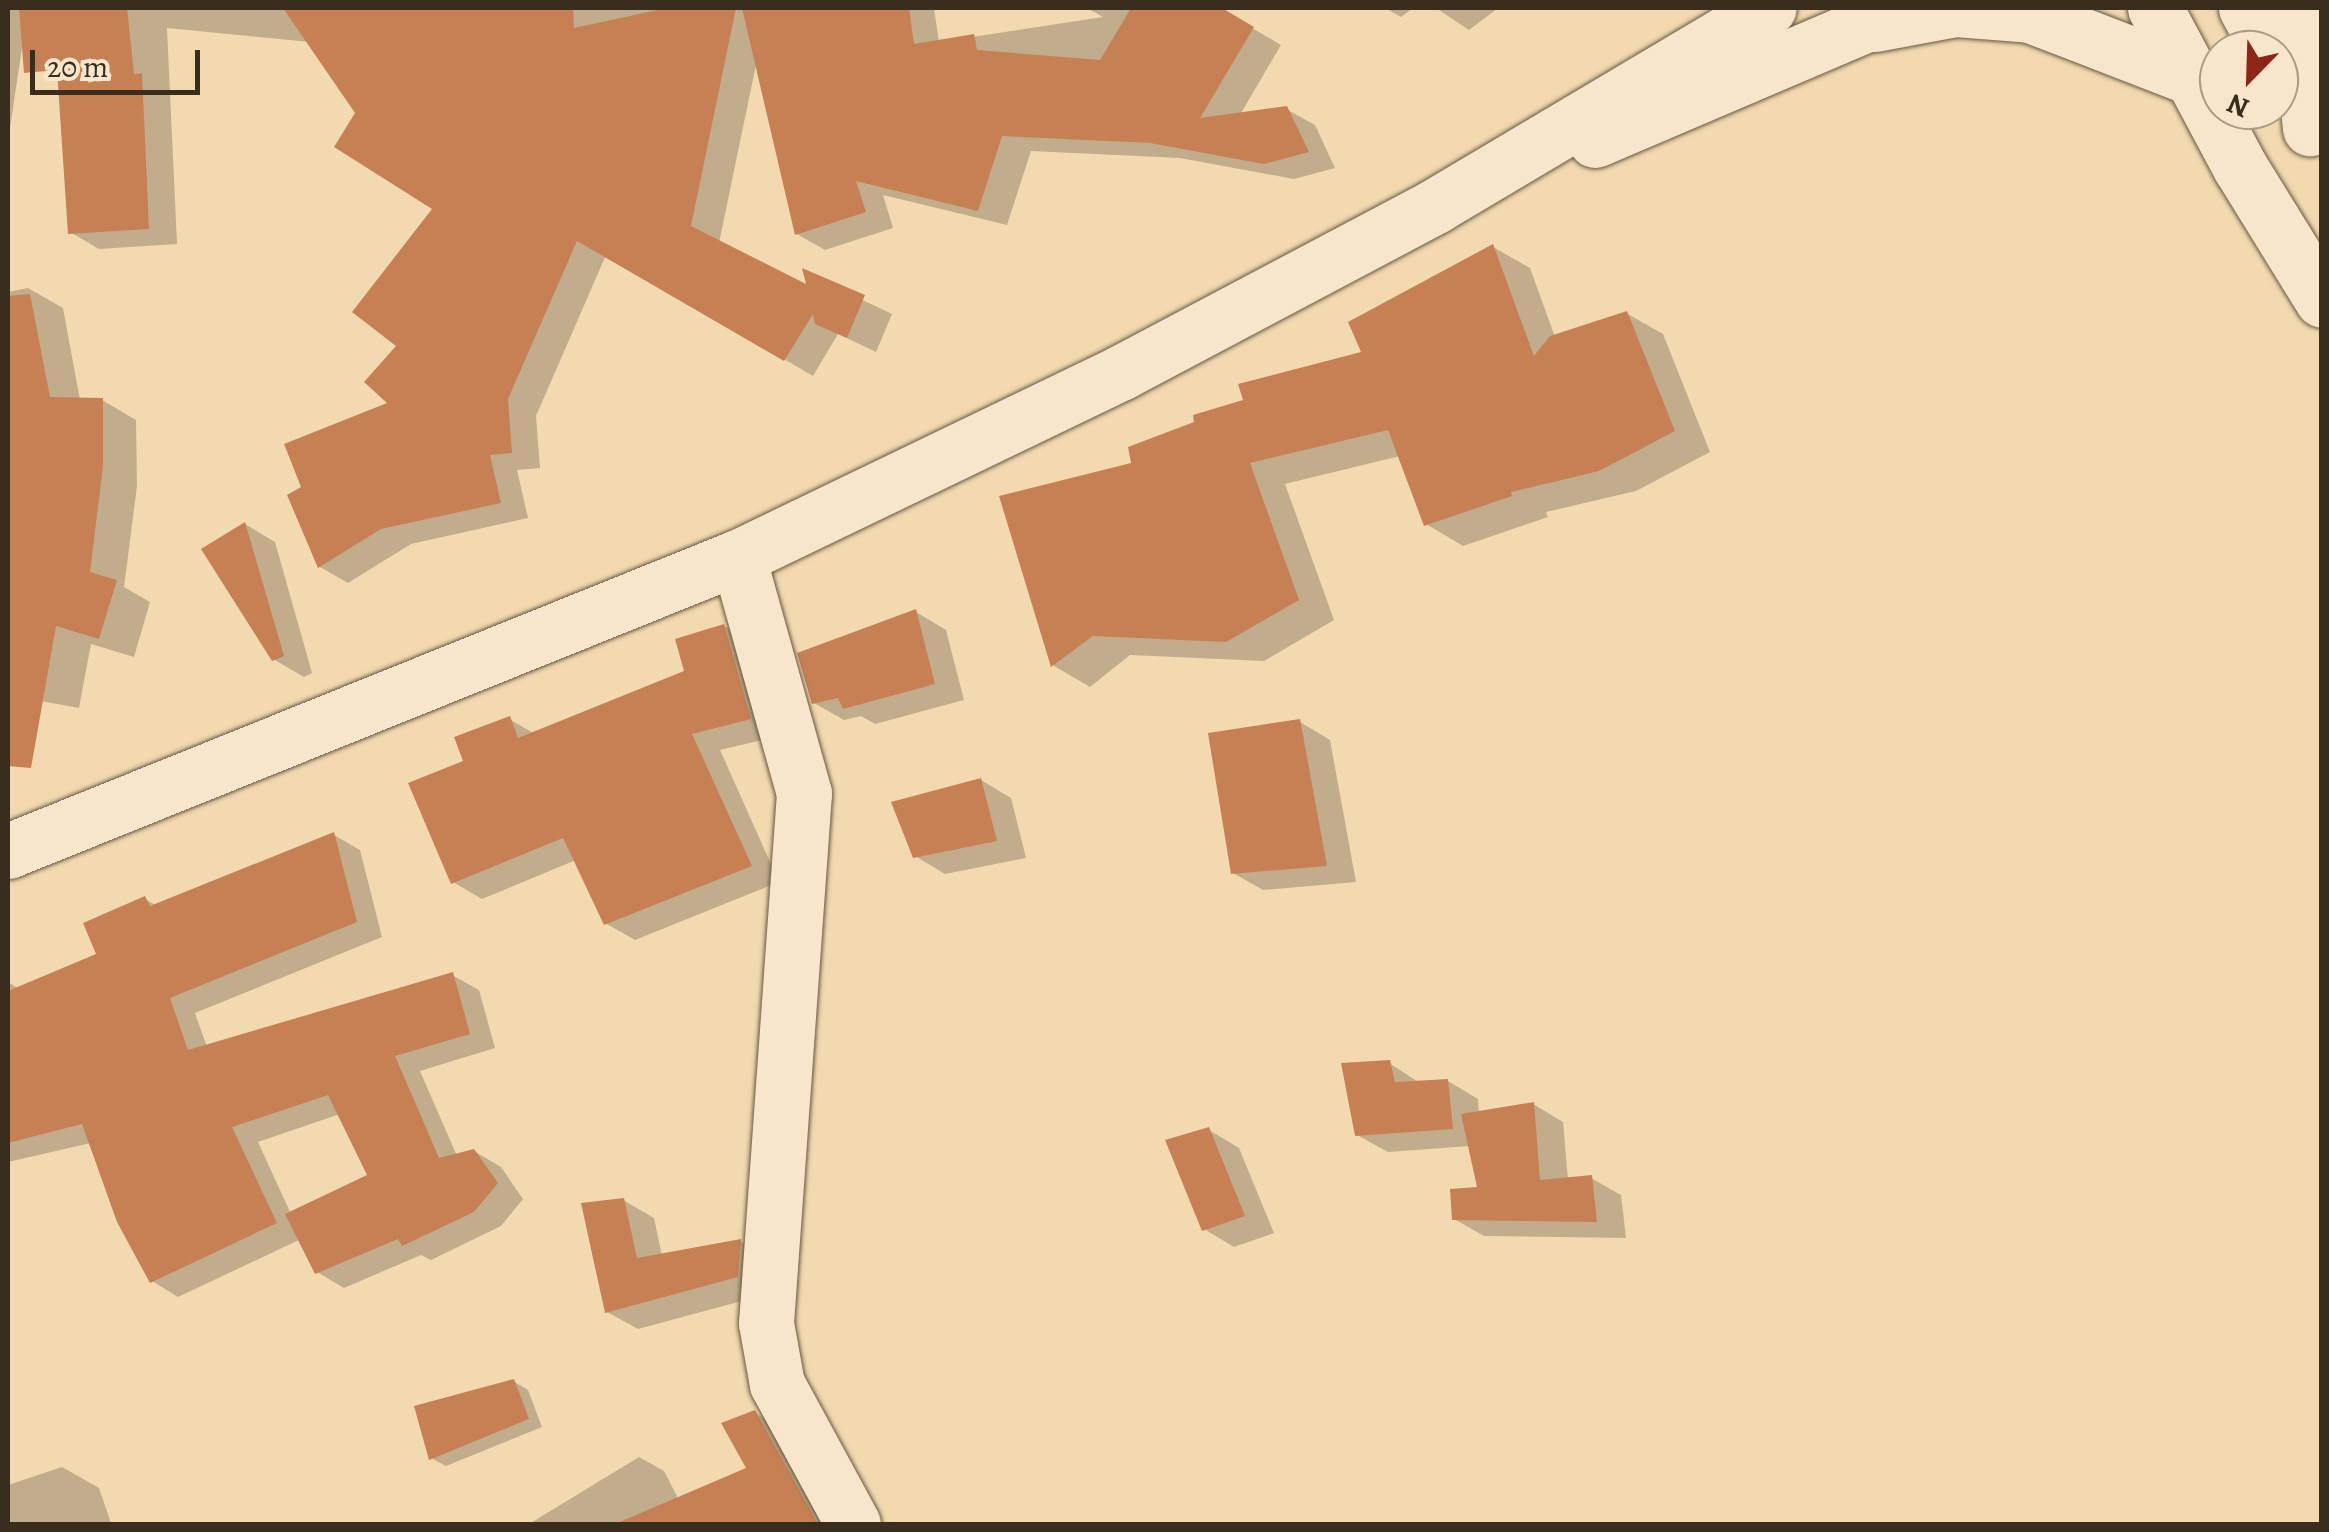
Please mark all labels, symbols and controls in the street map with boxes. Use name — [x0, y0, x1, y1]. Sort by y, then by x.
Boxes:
scale bar — [35, 30, 205, 92]
north arrow — [2199, 30, 2299, 130]
text: 20 m — [47, 47, 108, 87]
text: N — [2221, 84, 2255, 127]

